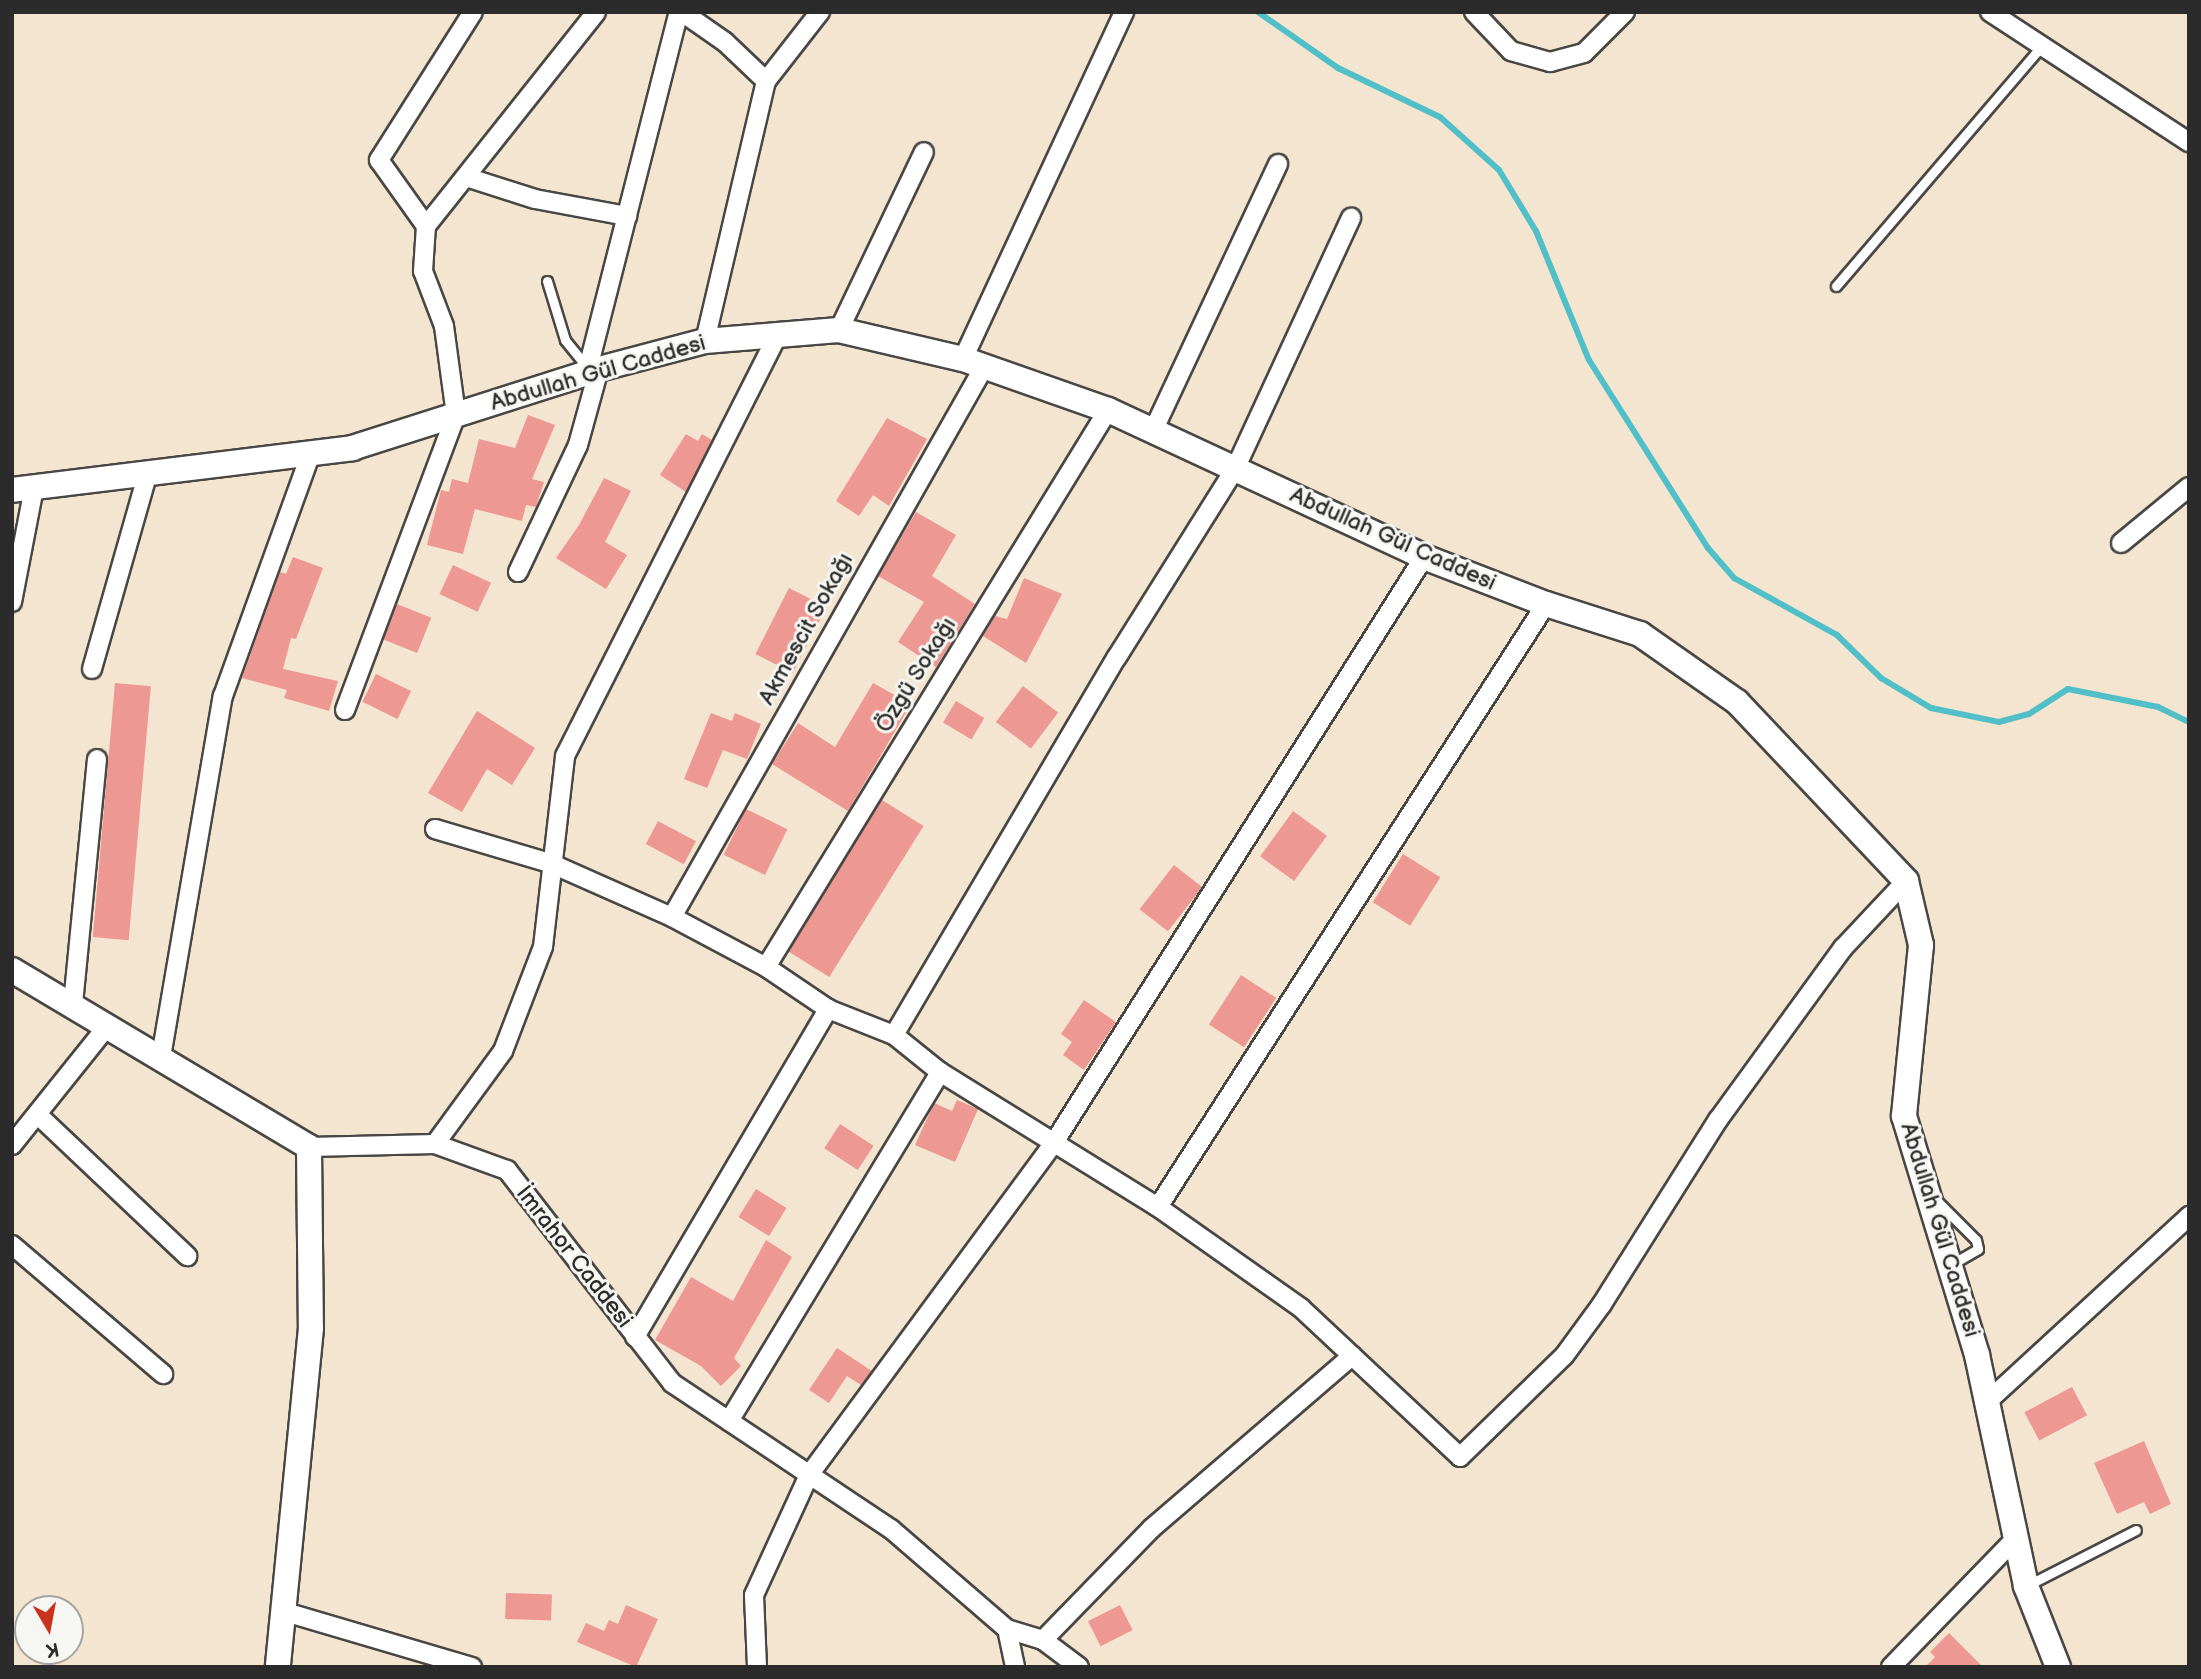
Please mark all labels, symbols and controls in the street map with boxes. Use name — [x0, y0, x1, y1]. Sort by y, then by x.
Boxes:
street label: Abdullah Gül Caddesi — [487, 329, 709, 417]
street label: Abdullah Gül Caddesi — [1286, 481, 1500, 597]
street label: Akmescit Sokağı — [753, 548, 859, 710]
street label: Özgü Sokağı — [870, 612, 962, 738]
street label: Abdullah Gül Caddesi — [1894, 1119, 1986, 1341]
street label: İmrahor Caddesi — [510, 1180, 638, 1334]
north arrow — [14, 1595, 84, 1665]
text: K — [44, 1637, 61, 1662]

